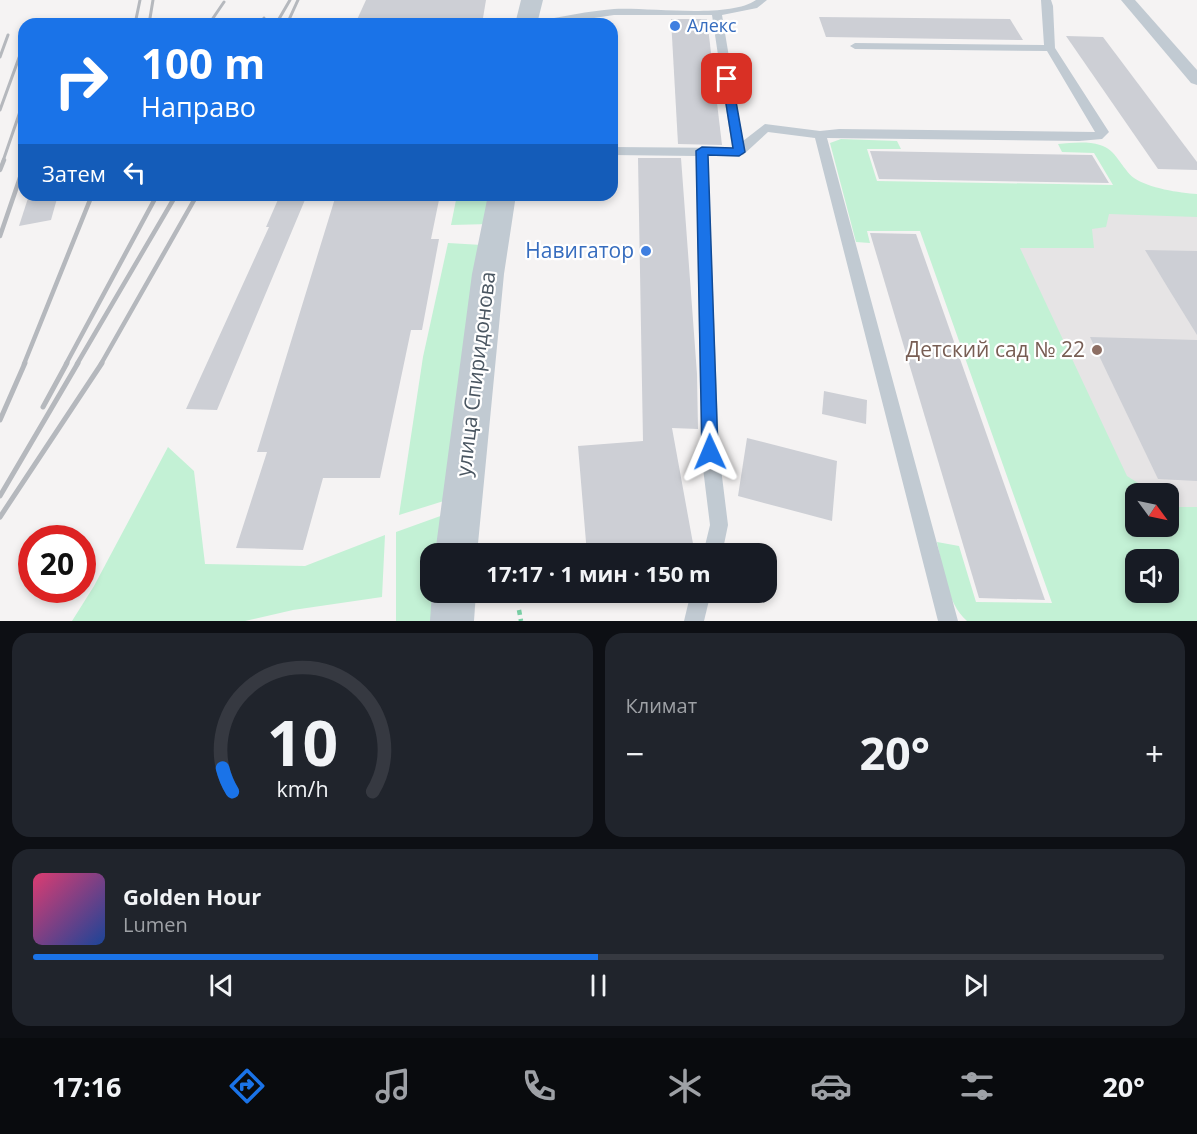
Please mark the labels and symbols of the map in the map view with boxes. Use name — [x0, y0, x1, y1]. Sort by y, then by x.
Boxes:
place label: Алекс — [687, 13, 737, 37]
marker: Алекс — [668, 19, 682, 33]
pin — [701, 53, 752, 104]
place label: Навигатор — [525, 236, 634, 264]
marker: Навигатор — [639, 244, 653, 258]
street label: улица Спиридонова — [449, 270, 501, 478]
place label: Детский сад № 22 — [906, 335, 1085, 363]
marker: Детский сад № 22 — [1090, 343, 1104, 357]
position arrow — [678, 420, 742, 484]
north arrow — [1125, 483, 1179, 537]
speed limit sign: 20 — [18, 525, 96, 603]

